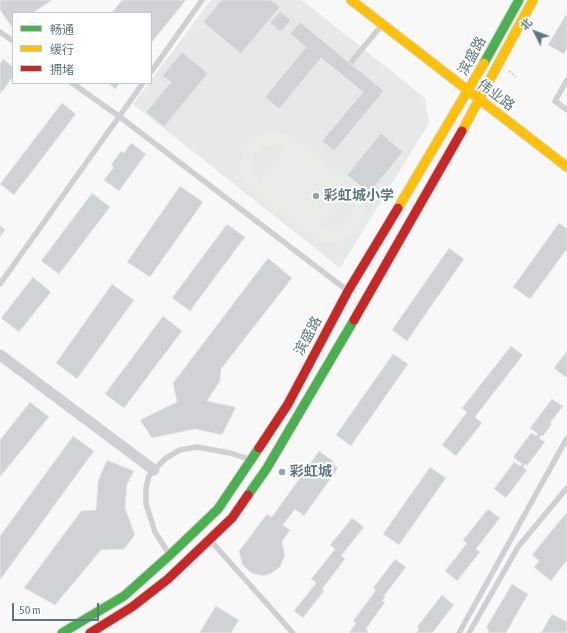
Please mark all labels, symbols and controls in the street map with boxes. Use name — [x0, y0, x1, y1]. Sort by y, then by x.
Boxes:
legend — [12, 12, 152, 84]
north arrow — [515, 12, 555, 52]
text: 北 — [518, 16, 534, 32]
text: 畅通 — [50, 23, 74, 37]
street label: 滨盛路 — [454, 34, 490, 78]
text: 缓行 — [50, 43, 74, 57]
text: 拥堵 — [50, 63, 74, 77]
street label: 伟业路 — [474, 76, 518, 114]
place label: 彩虹城小学 — [324, 188, 394, 204]
marker: 彩虹城小学 — [311, 191, 321, 201]
street label: 滨盛路 — [291, 314, 325, 358]
place label: 彩虹城 — [290, 464, 332, 480]
marker: 彩虹城 — [277, 467, 287, 477]
scale bar — [14, 595, 101, 621]
text: 50 m — [19, 603, 41, 617]

